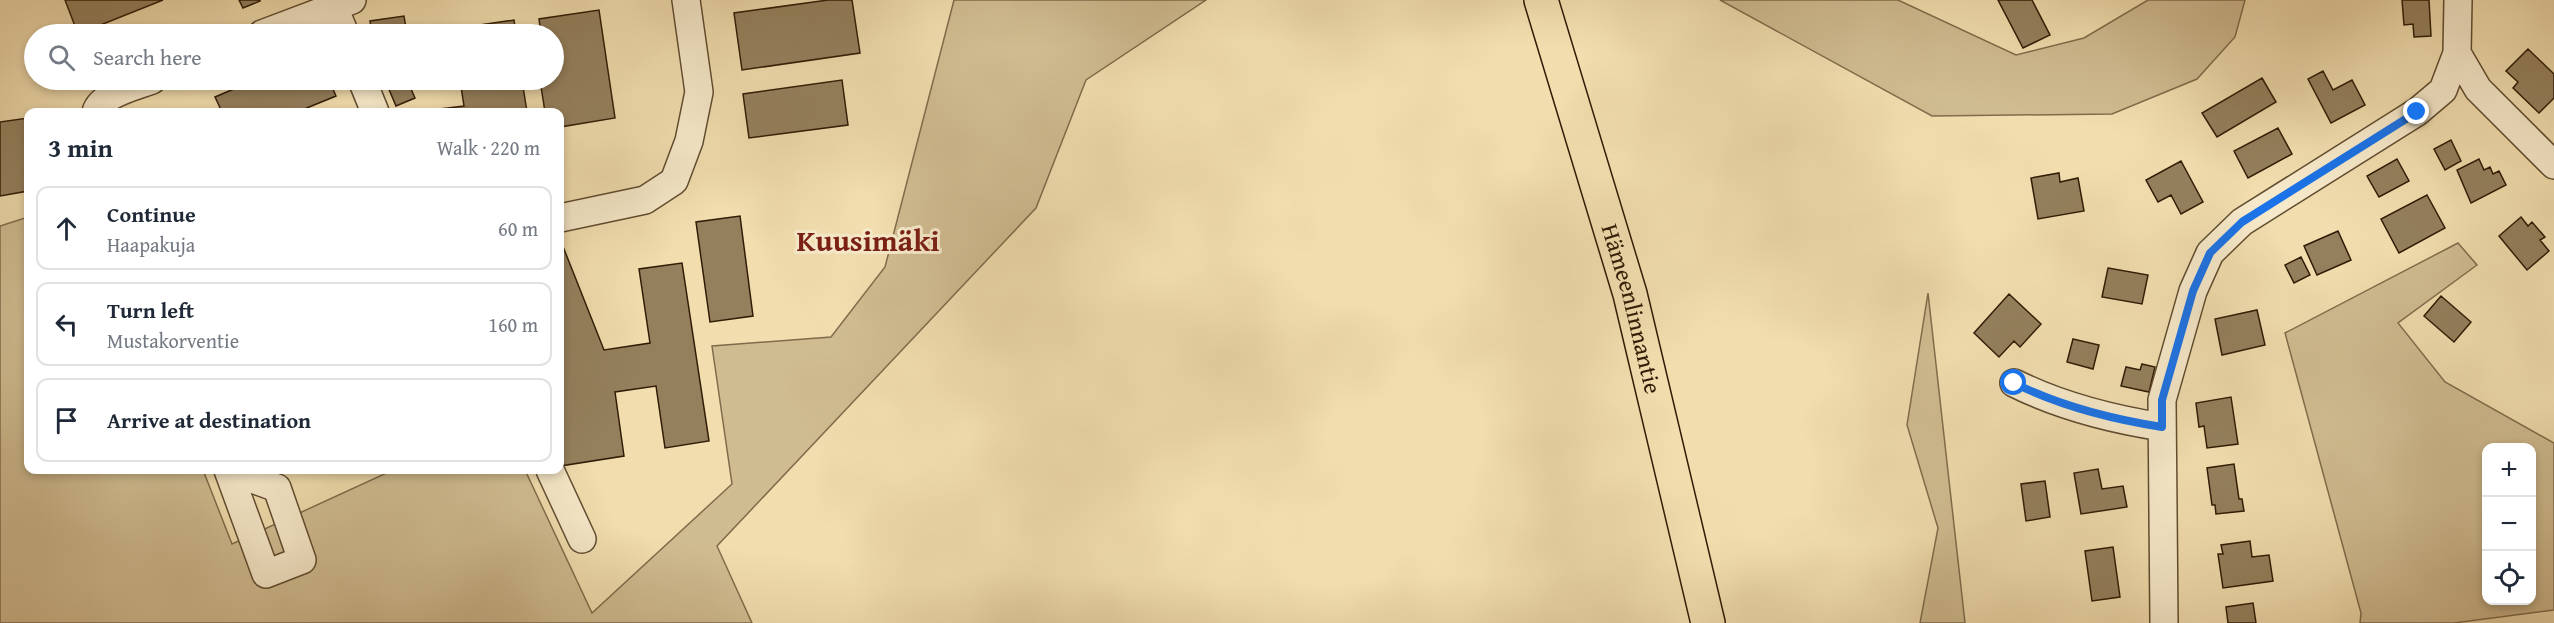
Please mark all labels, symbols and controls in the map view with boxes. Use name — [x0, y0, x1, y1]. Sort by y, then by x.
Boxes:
search box — [24, 24, 564, 90]
icon: search — [45, 41, 78, 74]
text: Search here — [93, 41, 202, 73]
route end — [2403, 98, 2429, 124]
text: 3 min — [48, 128, 113, 167]
text: Walk · 220 m — [437, 133, 540, 162]
text: Continue — [107, 198, 196, 230]
icon: ahead — [50, 212, 83, 245]
text: 60 m — [498, 214, 538, 243]
district label: Kuusimäki — [796, 218, 940, 262]
street label: Hämeenlinnantie — [1593, 219, 1671, 397]
text: Haapakuja — [107, 230, 195, 259]
text: Turn left — [107, 294, 194, 326]
icon: left — [50, 308, 83, 341]
text: 160 m — [488, 310, 538, 339]
text: Mustakorventie — [107, 326, 239, 355]
route start — [2000, 369, 2026, 395]
icon: arrive — [50, 404, 83, 437]
text: Arrive at destination — [107, 404, 311, 436]
map controls — [2482, 443, 2536, 605]
button: + — [2482, 443, 2536, 497]
button: − — [2482, 497, 2536, 551]
button: locate — [2482, 551, 2536, 605]

